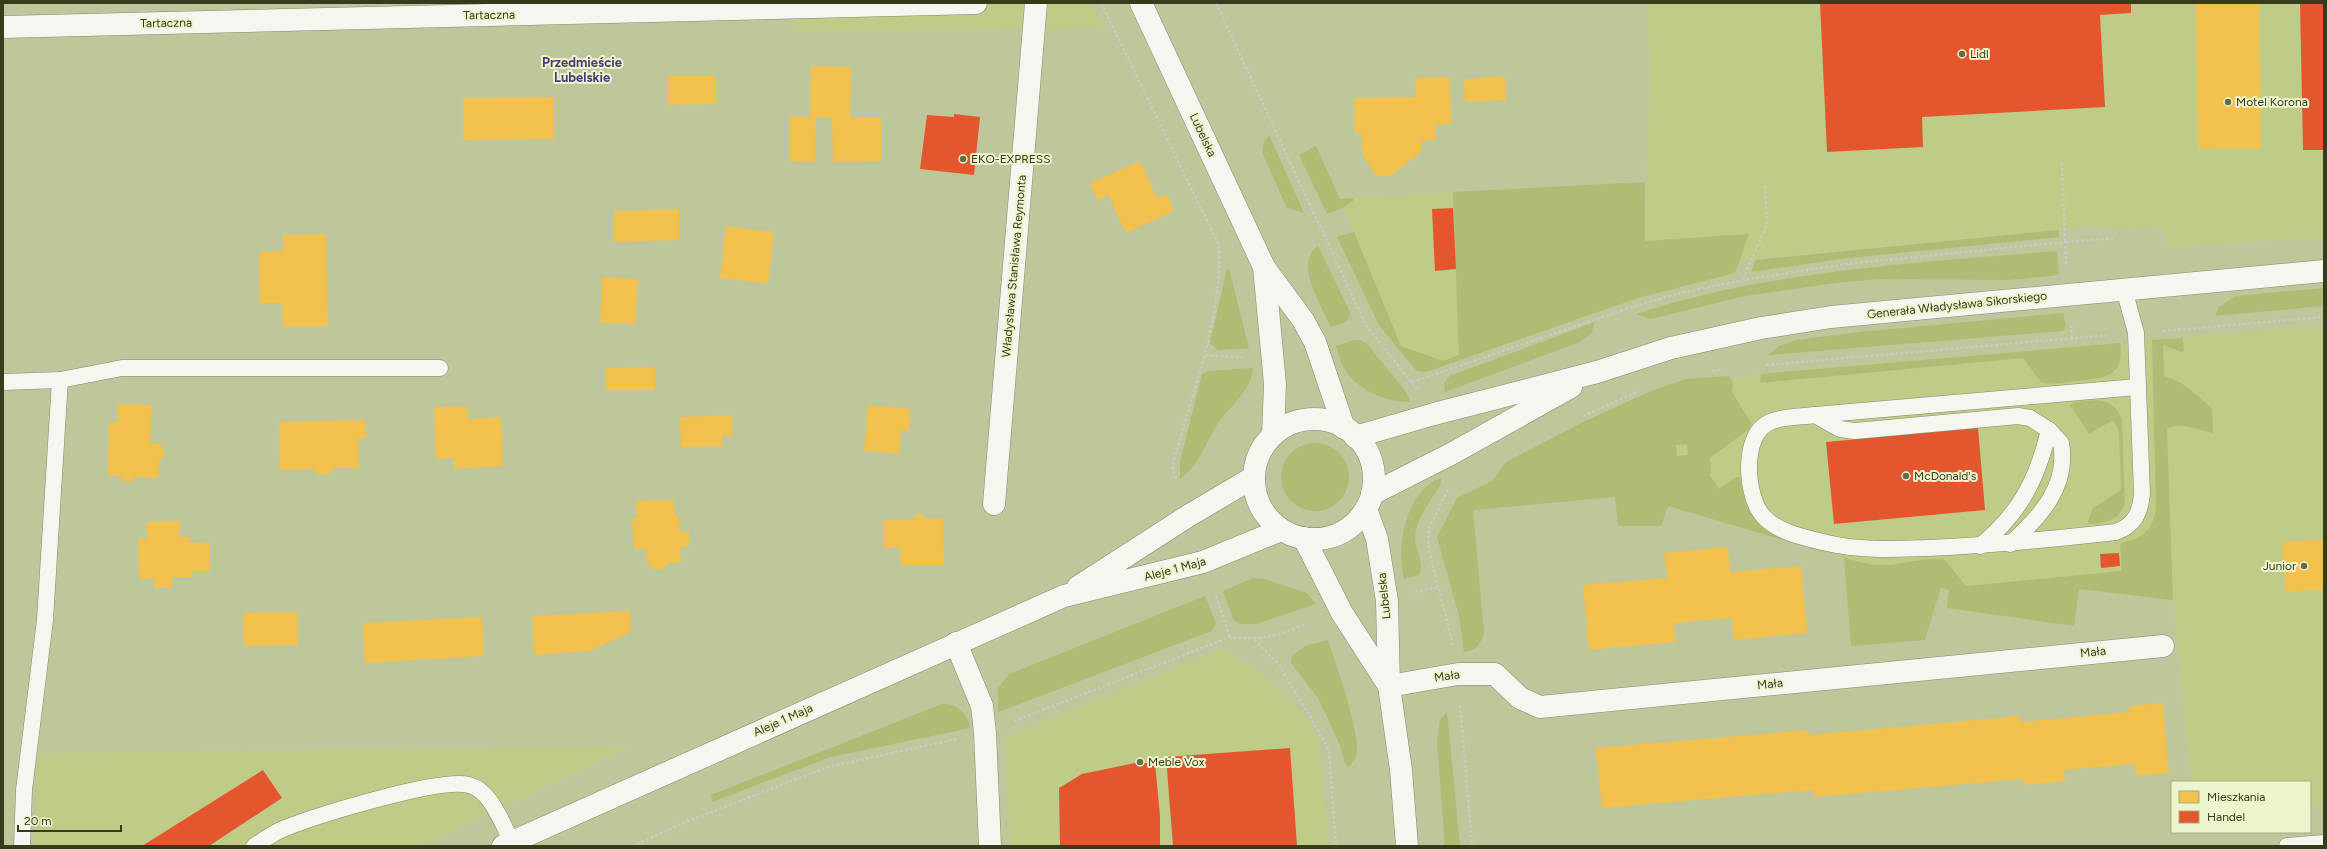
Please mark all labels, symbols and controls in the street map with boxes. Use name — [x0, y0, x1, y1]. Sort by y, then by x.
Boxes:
street label: Tartaczna — [463, 8, 515, 22]
street label: Tartaczna — [140, 16, 192, 30]
place label: Lidl — [1970, 47, 1989, 61]
marker: Lidl — [1957, 49, 1967, 59]
district label: Przedmieście Lubelskie — [542, 55, 622, 85]
place label: Motel Korona — [2236, 95, 2308, 109]
marker: Motel Korona — [2223, 97, 2233, 107]
street label: Lubelska — [1187, 111, 1219, 159]
place label: EKO-EXPRESS — [971, 152, 1051, 166]
marker: EKO-EXPRESS — [958, 154, 968, 164]
street label: Władysława Stanisława Reymonta — [999, 174, 1029, 358]
street label: Generała Władysława Sikorskiego — [1866, 289, 2048, 321]
place label: McDonald's — [1914, 469, 1977, 483]
marker: McDonald's — [1901, 471, 1911, 481]
street label: Aleje 1 Maja — [1142, 554, 1208, 584]
place label: Junior — [2263, 559, 2296, 573]
marker: Junior — [2299, 561, 2309, 571]
street label: Lubelska — [1375, 572, 1393, 620]
street label: Mała — [2079, 644, 2107, 660]
street label: Mała — [1433, 667, 1461, 685]
street label: Mała — [1756, 676, 1784, 692]
street label: Aleje 1 Maja — [751, 701, 815, 739]
place label: Meble Vox — [1148, 755, 1205, 769]
marker: Meble Vox — [1135, 757, 1145, 767]
legend — [2171, 781, 2311, 833]
text: Mieszkania — [2207, 790, 2265, 804]
scale bar — [18, 807, 121, 833]
text: Handel — [2207, 810, 2245, 824]
text: 20 m — [24, 814, 52, 828]

